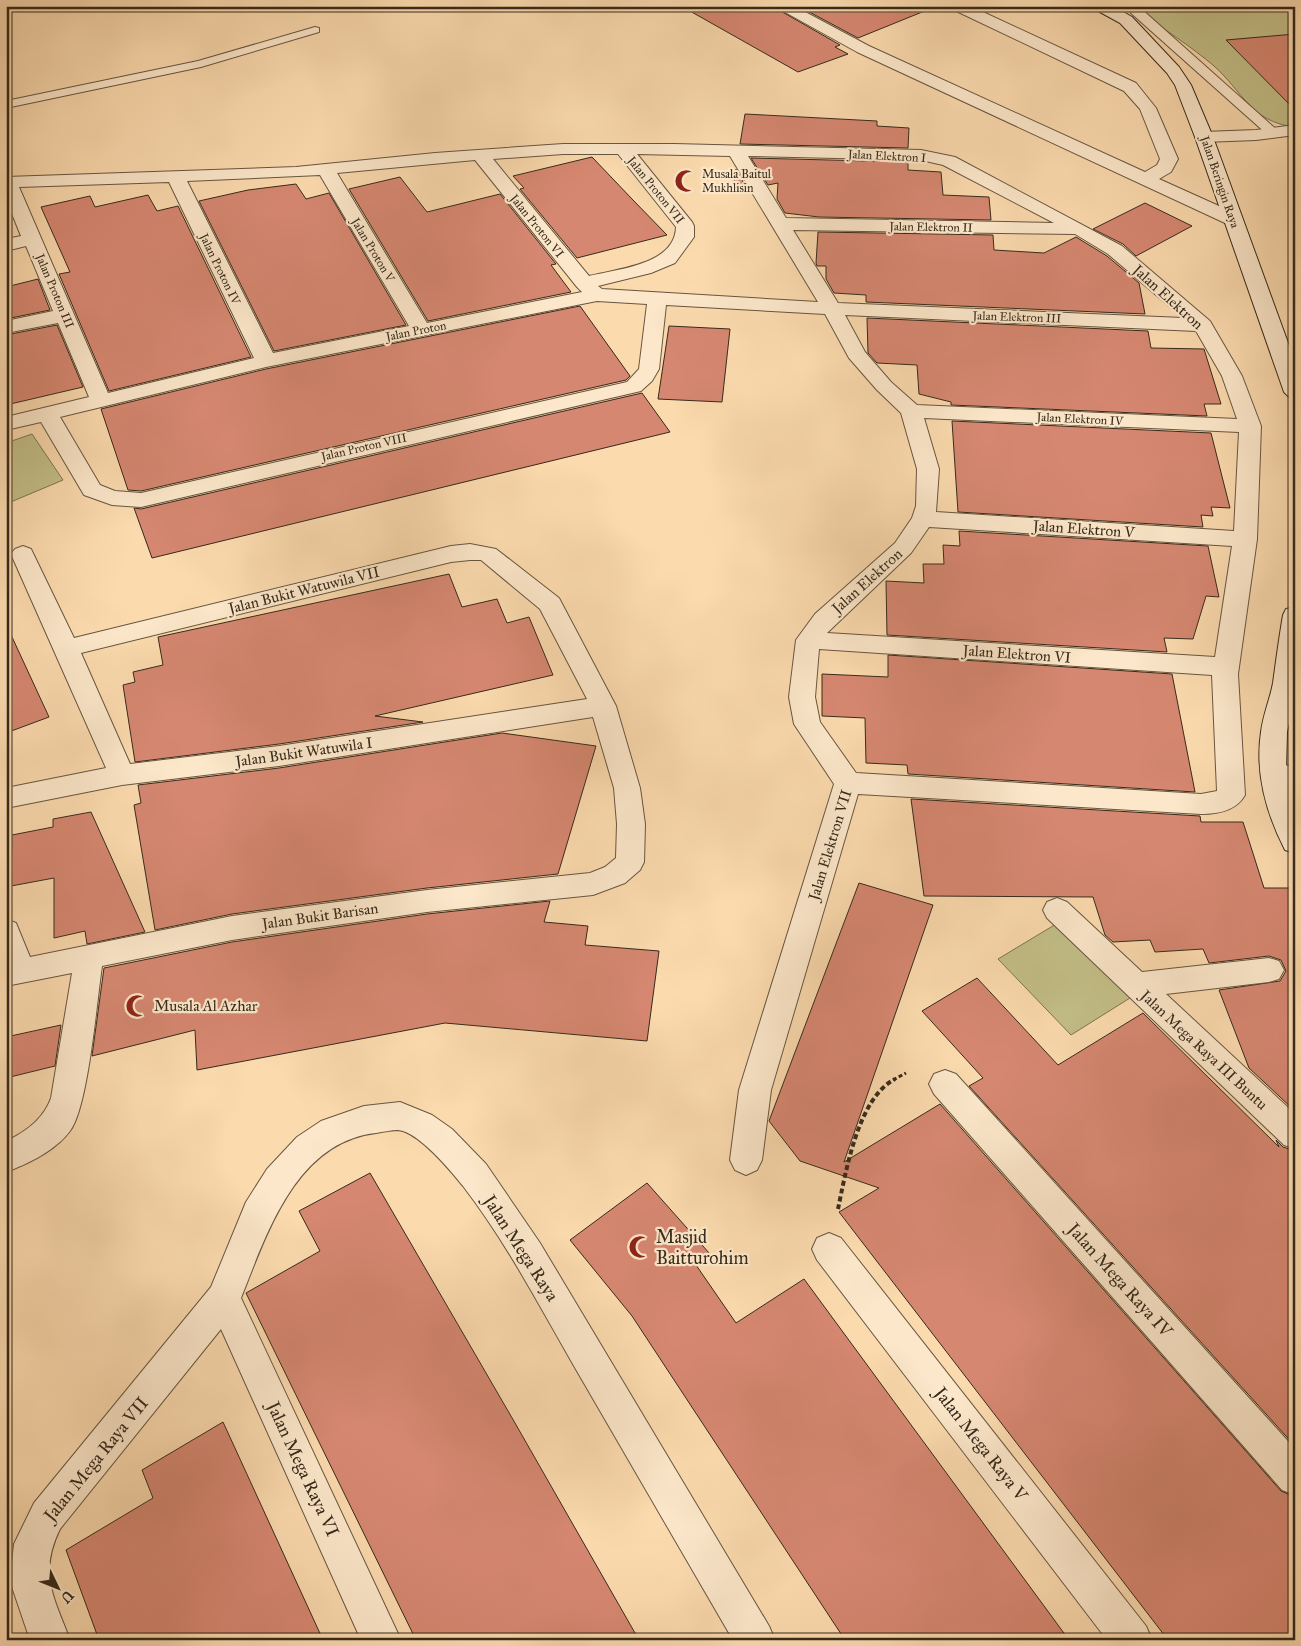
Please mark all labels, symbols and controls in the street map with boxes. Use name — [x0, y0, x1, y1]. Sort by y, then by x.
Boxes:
street label: Jalan Beringin Raya — [1196, 132, 1243, 231]
street label: Jalan Elektron I — [845, 147, 927, 166]
street label: Jalan Proton VII — [623, 152, 687, 227]
place label: Musala Baitul Mukhlisin — [702, 167, 772, 195]
mosque icon: Musala Baitul Mukhlisin — [673, 168, 699, 194]
street label: Jalan Proton VI — [505, 190, 567, 261]
street label: Jalan Proton V — [347, 214, 398, 286]
street label: Jalan Elektron II — [887, 219, 973, 236]
street label: Jalan Proton IV — [195, 229, 244, 308]
street label: Jalan Proton III — [31, 250, 77, 331]
street label: Jalan Elektron — [1127, 259, 1207, 334]
street label: Jalan Elektron III — [970, 308, 1062, 327]
street label: Jalan Proton — [383, 318, 448, 345]
street label: Jalan Elektron IV — [1034, 410, 1124, 429]
street label: Jalan Proton VIII — [318, 430, 408, 465]
street label: Jalan Elektron V — [1030, 516, 1136, 543]
street label: Jalan Elektron — [827, 545, 906, 619]
street label: Jalan Bukit Watuwila VII — [225, 562, 382, 619]
street label: Jalan Elektron VI — [960, 641, 1072, 668]
street label: Jalan Bukit Watuwila I — [232, 733, 374, 772]
street label: Jalan Elektron VII — [804, 787, 856, 905]
street label: Jalan Bukit Barisan — [259, 899, 379, 934]
street label: Jalan Mega Raya III Buntu — [1135, 985, 1271, 1114]
mosque icon: Musala Al Azhar — [124, 993, 150, 1019]
place label: Musala Al Azhar — [154, 997, 258, 1015]
street label: Jalan Mega Raya — [477, 1189, 564, 1306]
street label: Jalan Mega Raya IV — [1061, 1217, 1178, 1344]
place label: Masjid Baitturohim — [656, 1226, 749, 1269]
mosque icon: Masjid Baitturohim — [627, 1234, 653, 1260]
street label: Jalan Mega Raya V — [928, 1381, 1033, 1507]
street label: Jalan Mega Raya VII — [38, 1392, 154, 1528]
street label: Jalan Mega Raya VI — [260, 1396, 344, 1541]
north arrow — [32, 1564, 82, 1614]
text: U — [57, 1587, 77, 1607]

